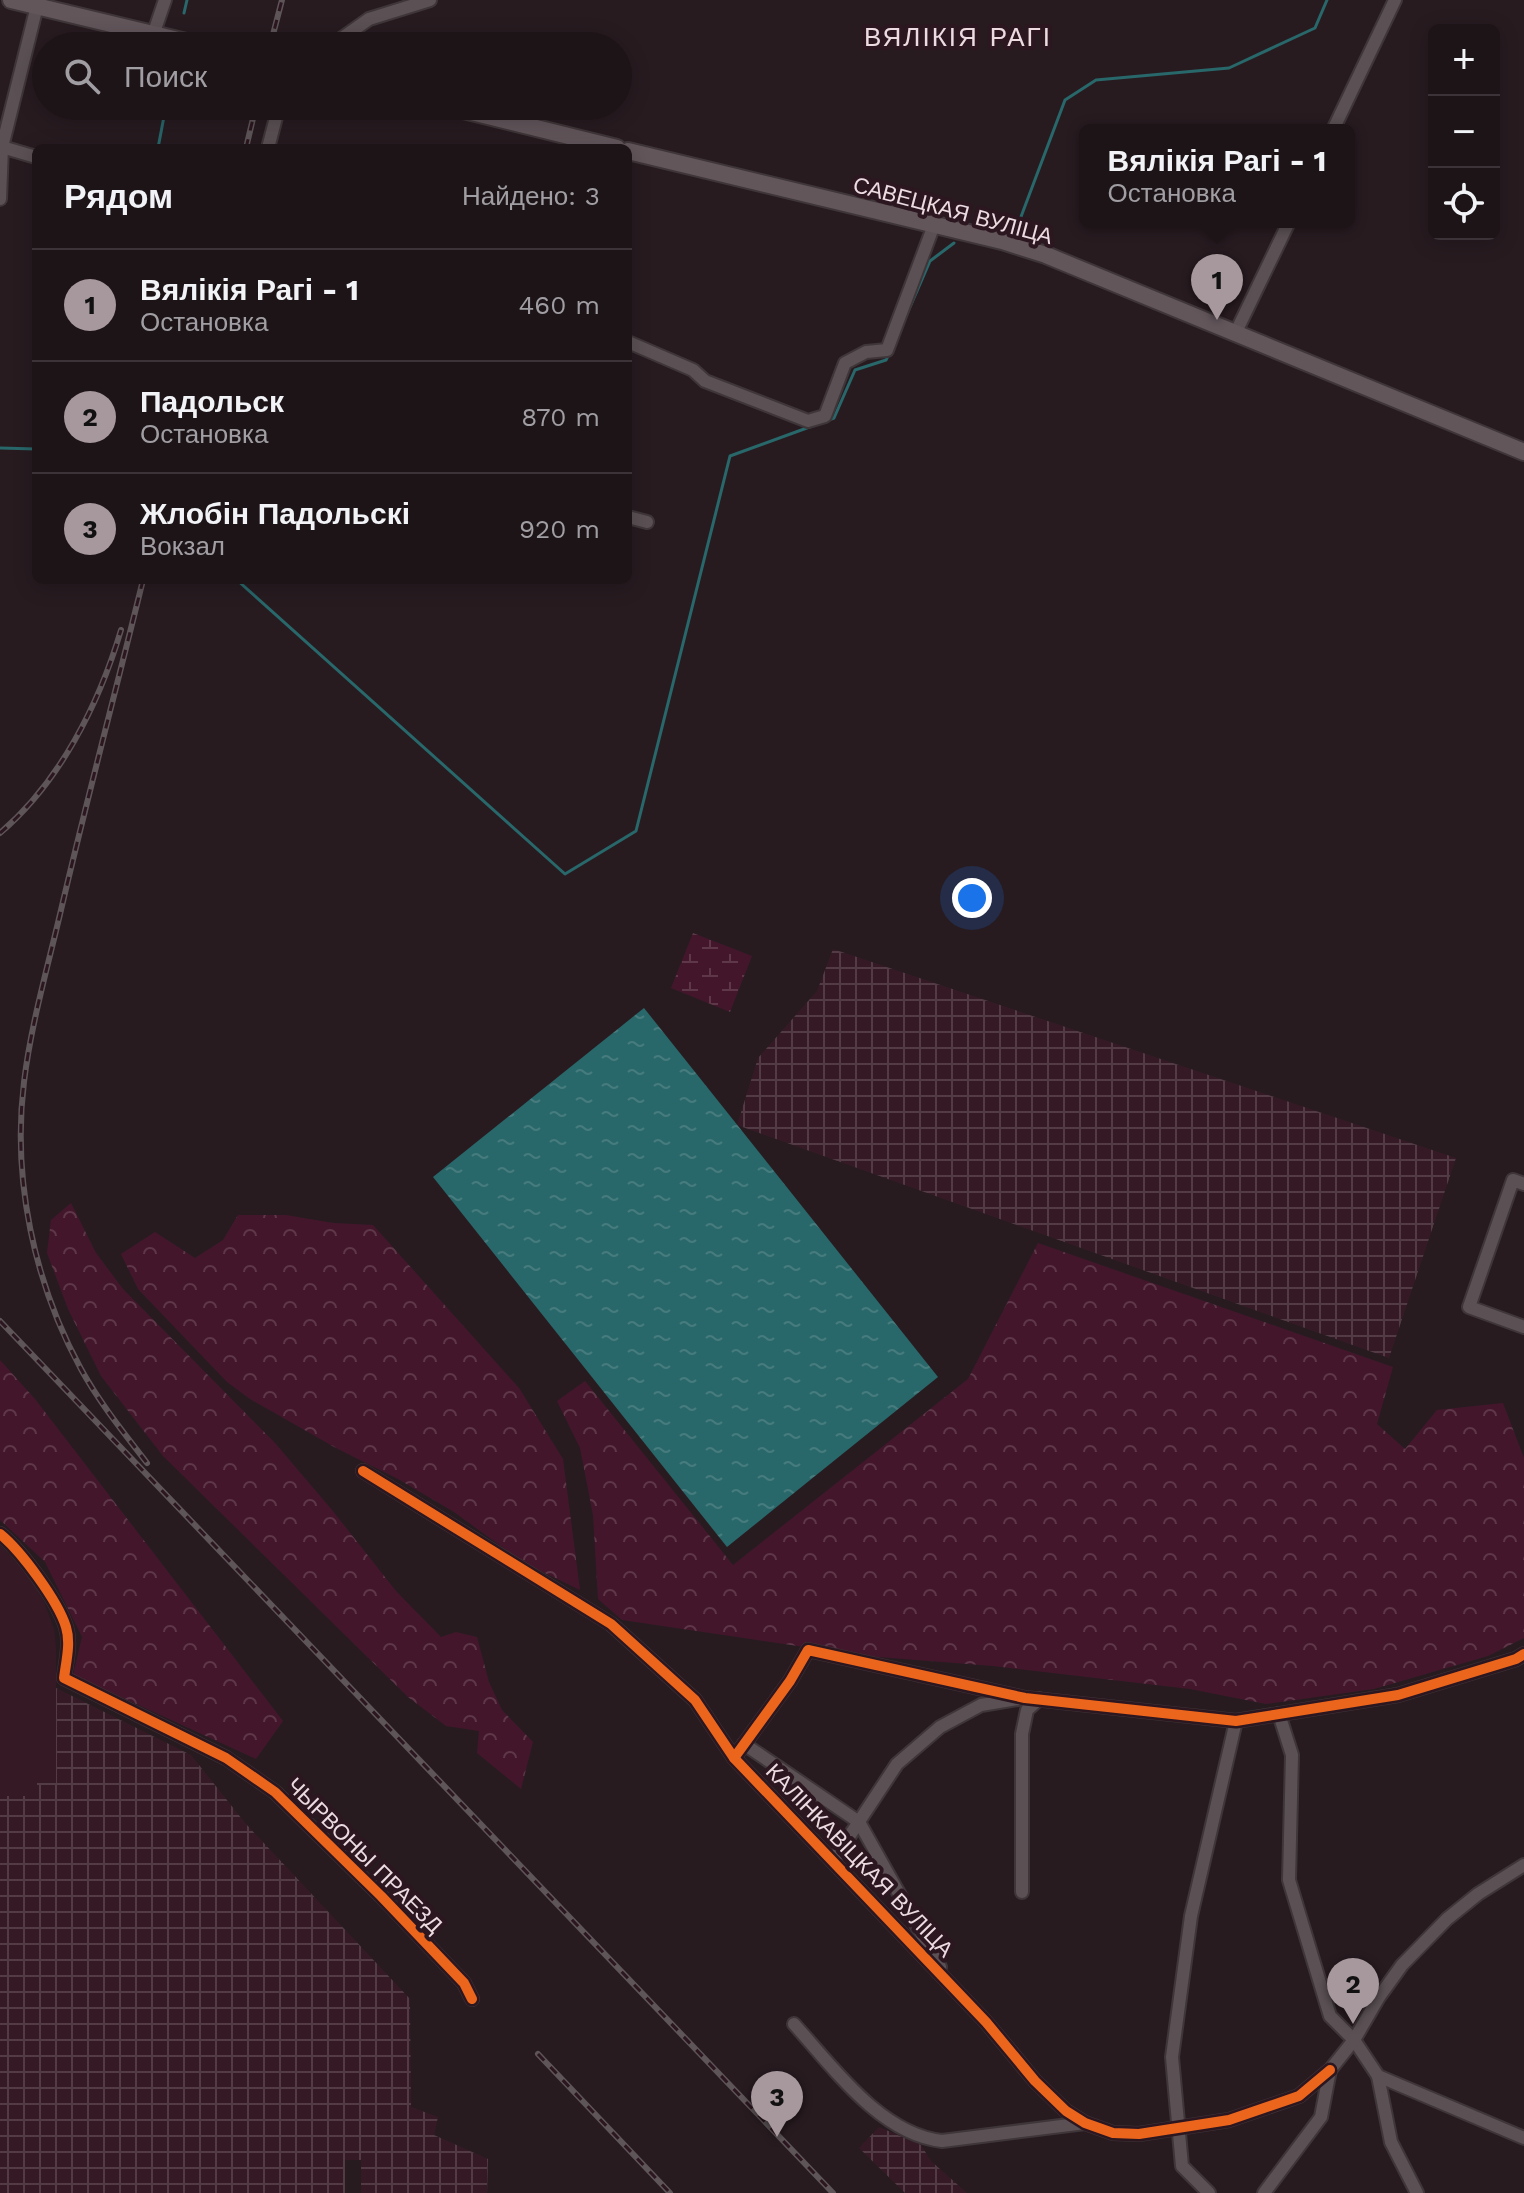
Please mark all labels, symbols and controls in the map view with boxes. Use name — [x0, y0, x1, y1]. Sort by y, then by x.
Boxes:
district label: ВЯЛІКІЯ РАГІ — [864, 22, 1052, 52]
map controls — [1428, 24, 1500, 240]
button: + — [1428, 24, 1500, 96]
search box — [32, 32, 632, 120]
icon: search — [60, 54, 104, 98]
text: Поиск — [124, 59, 207, 94]
button: − — [1428, 96, 1500, 168]
popup — [1079, 124, 1355, 228]
text: Вялікія Рагі - 1 — [1108, 143, 1326, 178]
button: locate — [1428, 168, 1500, 240]
street label: САВЕЦКАЯ ВУЛІЦА — [850, 172, 1056, 249]
text: Рядом — [64, 176, 173, 216]
text: Остановка — [1108, 178, 1236, 208]
text: Найдено: 3 — [462, 181, 600, 211]
pin: 1 — [1191, 254, 1243, 320]
text: Вялікія Рагі - 1 — [140, 272, 359, 307]
text: 1 — [84, 290, 96, 320]
text: 460 m — [518, 290, 600, 320]
text: Остановка — [140, 307, 268, 337]
text: Падольск — [140, 384, 284, 419]
text: 2 — [82, 402, 98, 432]
text: 870 m — [521, 402, 600, 432]
text: Остановка — [140, 419, 268, 449]
text: Жлобін Падольскі — [140, 496, 410, 531]
text: 3 — [82, 514, 98, 544]
text: 920 m — [519, 514, 600, 544]
text: Вокзал — [140, 531, 225, 561]
your location — [952, 878, 992, 918]
street label: КАЛІНКАВІЦКАЯ ВУЛІЦА — [761, 1759, 959, 1962]
street label: ЧЫРВОНЫ ПРАЕЗД — [282, 1773, 447, 1938]
pin: 2 — [1327, 1958, 1379, 2024]
pin: 3 — [751, 2071, 803, 2137]

